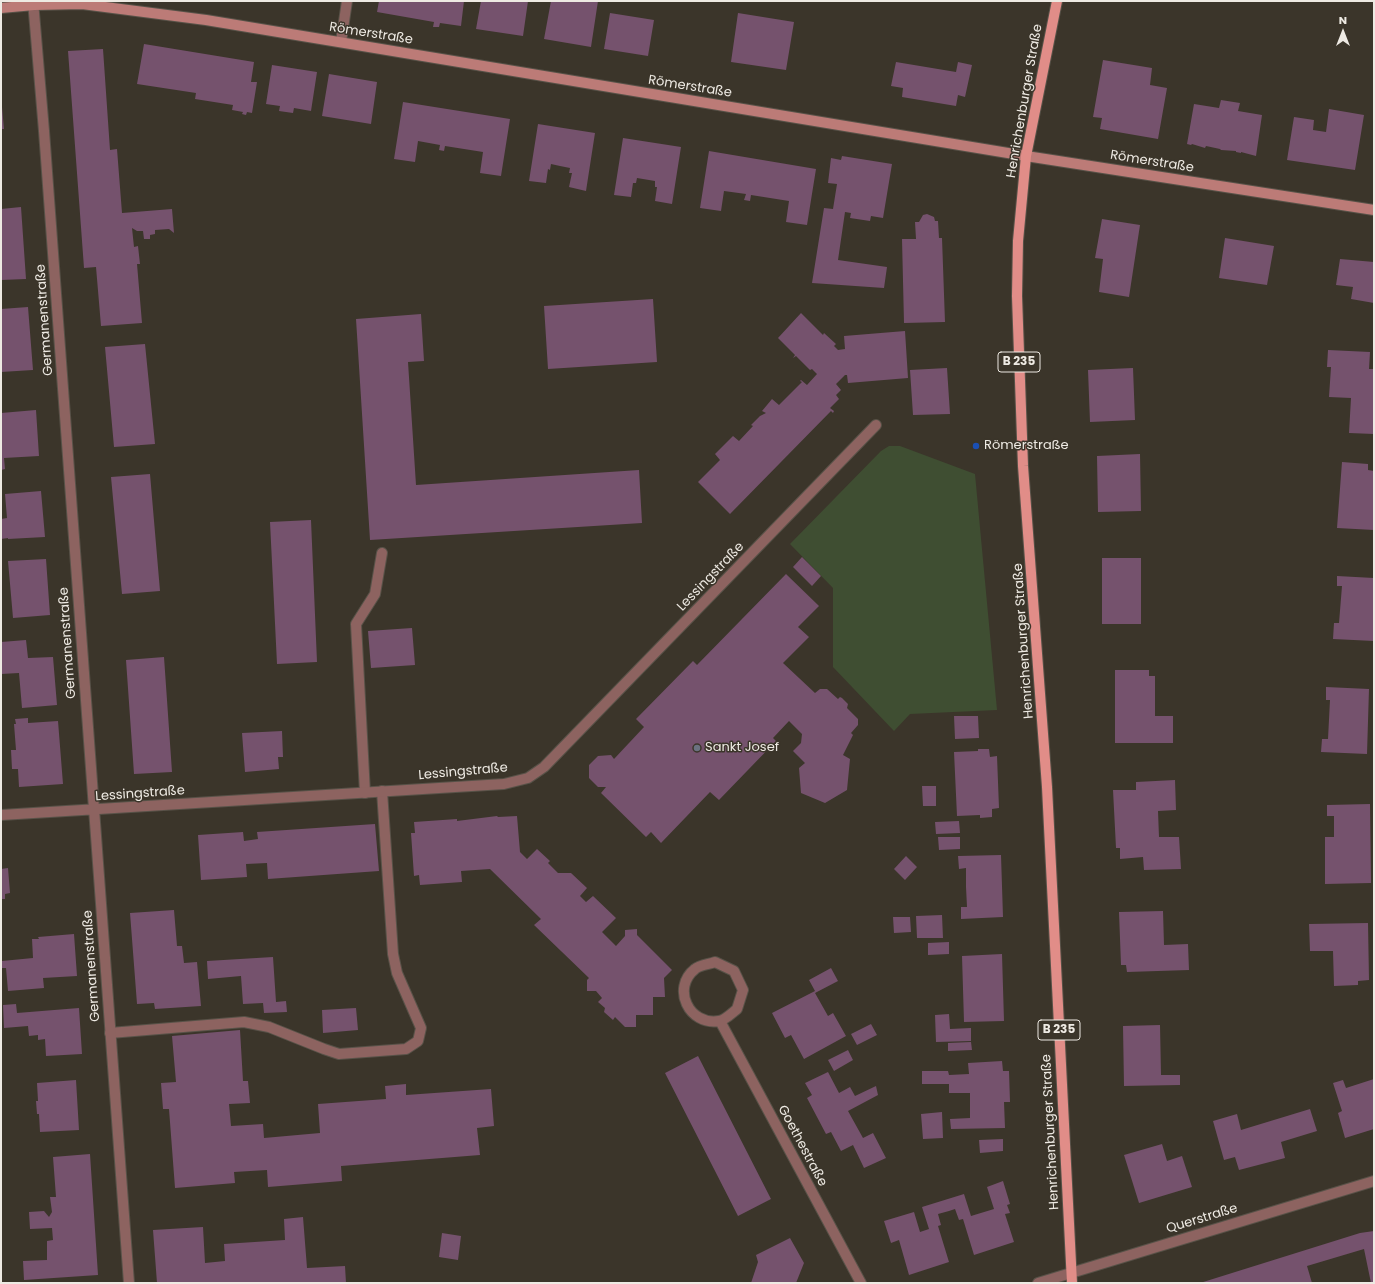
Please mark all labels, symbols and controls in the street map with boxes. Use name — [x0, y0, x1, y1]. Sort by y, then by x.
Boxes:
north arrow — [1323, 12, 1363, 52]
text: N — [1339, 12, 1347, 28]
street label: Römerstraße — [328, 20, 414, 48]
street label: Henrichenburger Straße — [1004, 23, 1046, 179]
street label: Römerstraße — [647, 73, 733, 101]
street label: Römerstraße — [1109, 148, 1195, 176]
street label: Germanenstraße — [33, 264, 57, 376]
road number: B 235 — [998, 352, 1040, 372]
place label: Römerstraße — [984, 438, 1069, 454]
marker: Römerstraße — [971, 441, 981, 451]
street label: Lessingstraße — [674, 539, 748, 615]
street label: Henrichenburger Straße — [1011, 563, 1037, 719]
street label: Germanenstraße — [56, 587, 80, 699]
place label: Sankt Josef — [705, 740, 779, 756]
marker: Sankt Josef — [692, 743, 702, 753]
street label: Lessingstraße — [418, 760, 508, 784]
street label: Lessingstraße — [95, 783, 185, 805]
street label: Germanenstraße — [80, 910, 104, 1022]
road number: B 235 — [1038, 1020, 1080, 1040]
street label: Henrichenburger Straße — [1039, 1054, 1063, 1210]
street label: Goethestraße — [774, 1103, 830, 1189]
street label: Querstraße — [1165, 1201, 1239, 1237]

